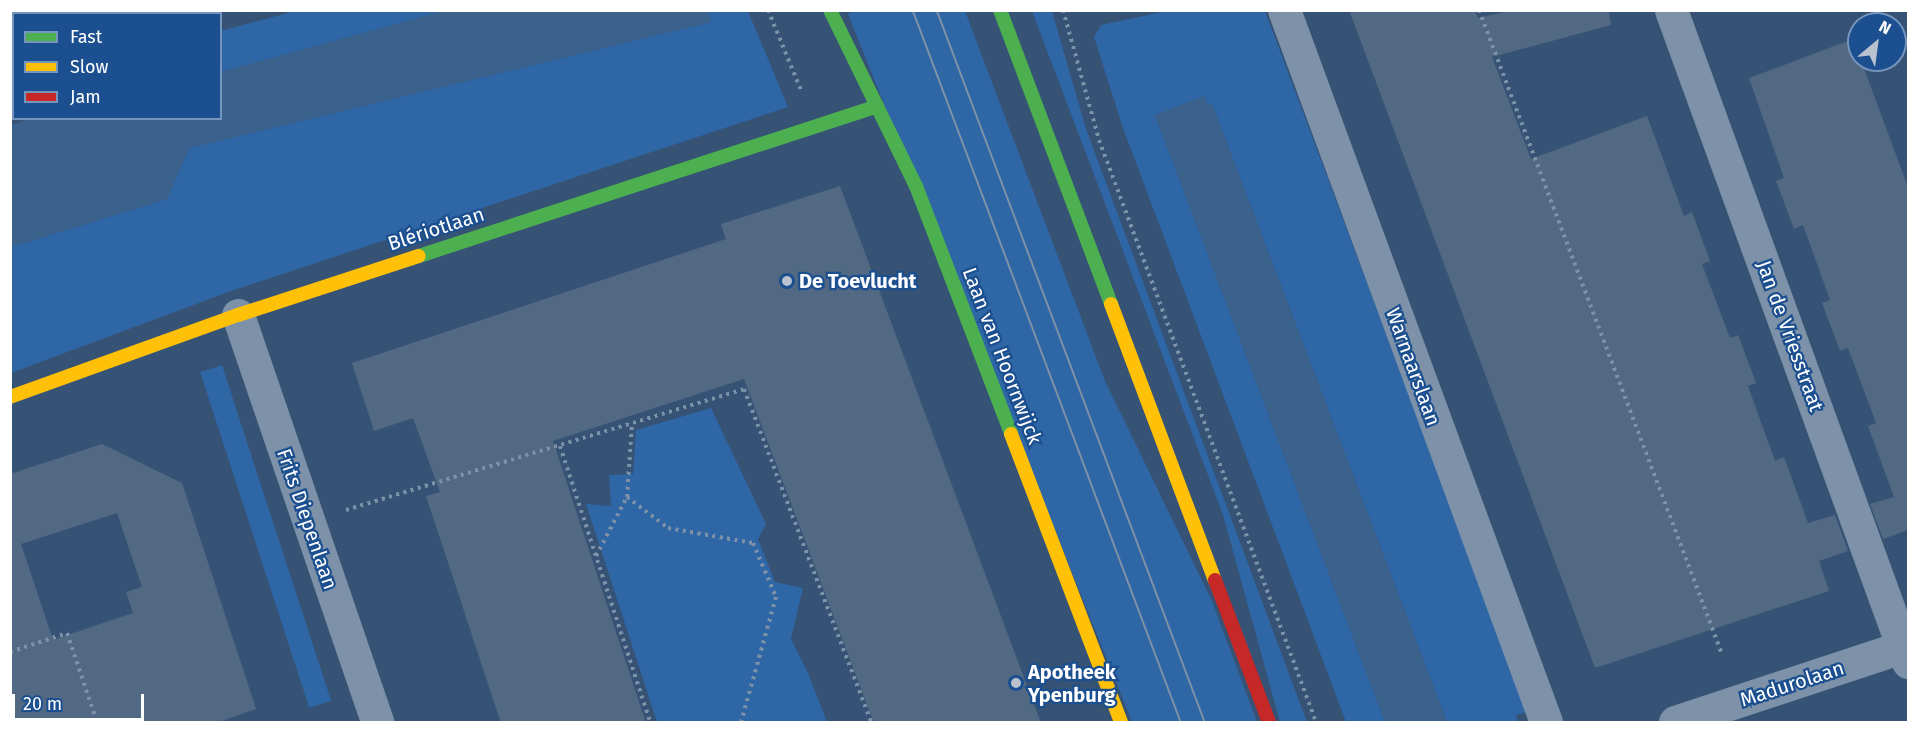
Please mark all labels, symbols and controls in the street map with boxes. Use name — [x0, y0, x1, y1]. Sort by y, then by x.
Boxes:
legend — [12, 12, 222, 120]
north arrow — [1847, 12, 1907, 72]
text: N — [1876, 17, 1894, 38]
text: Fast — [70, 26, 102, 48]
text: Slow — [70, 56, 108, 78]
text: Jam — [70, 86, 101, 108]
street label: Blériotlaan — [385, 202, 487, 256]
street label: Jan de Vriesstraat — [1752, 257, 1828, 415]
street label: Laan van Hoornwijck — [957, 264, 1047, 448]
place label: De Toevlucht — [799, 269, 917, 293]
marker: De Toevlucht — [780, 274, 794, 288]
street label: Warnaarslaan — [1381, 305, 1445, 429]
street label: Frits Diepenlaan — [272, 445, 342, 593]
street label: Madurolaan — [1737, 656, 1847, 712]
place label: Apotheek Ypenburg — [1028, 660, 1116, 707]
marker: Apotheek Ypenburg — [1009, 676, 1023, 690]
scale bar — [15, 682, 147, 720]
text: 20 m — [23, 693, 62, 715]

